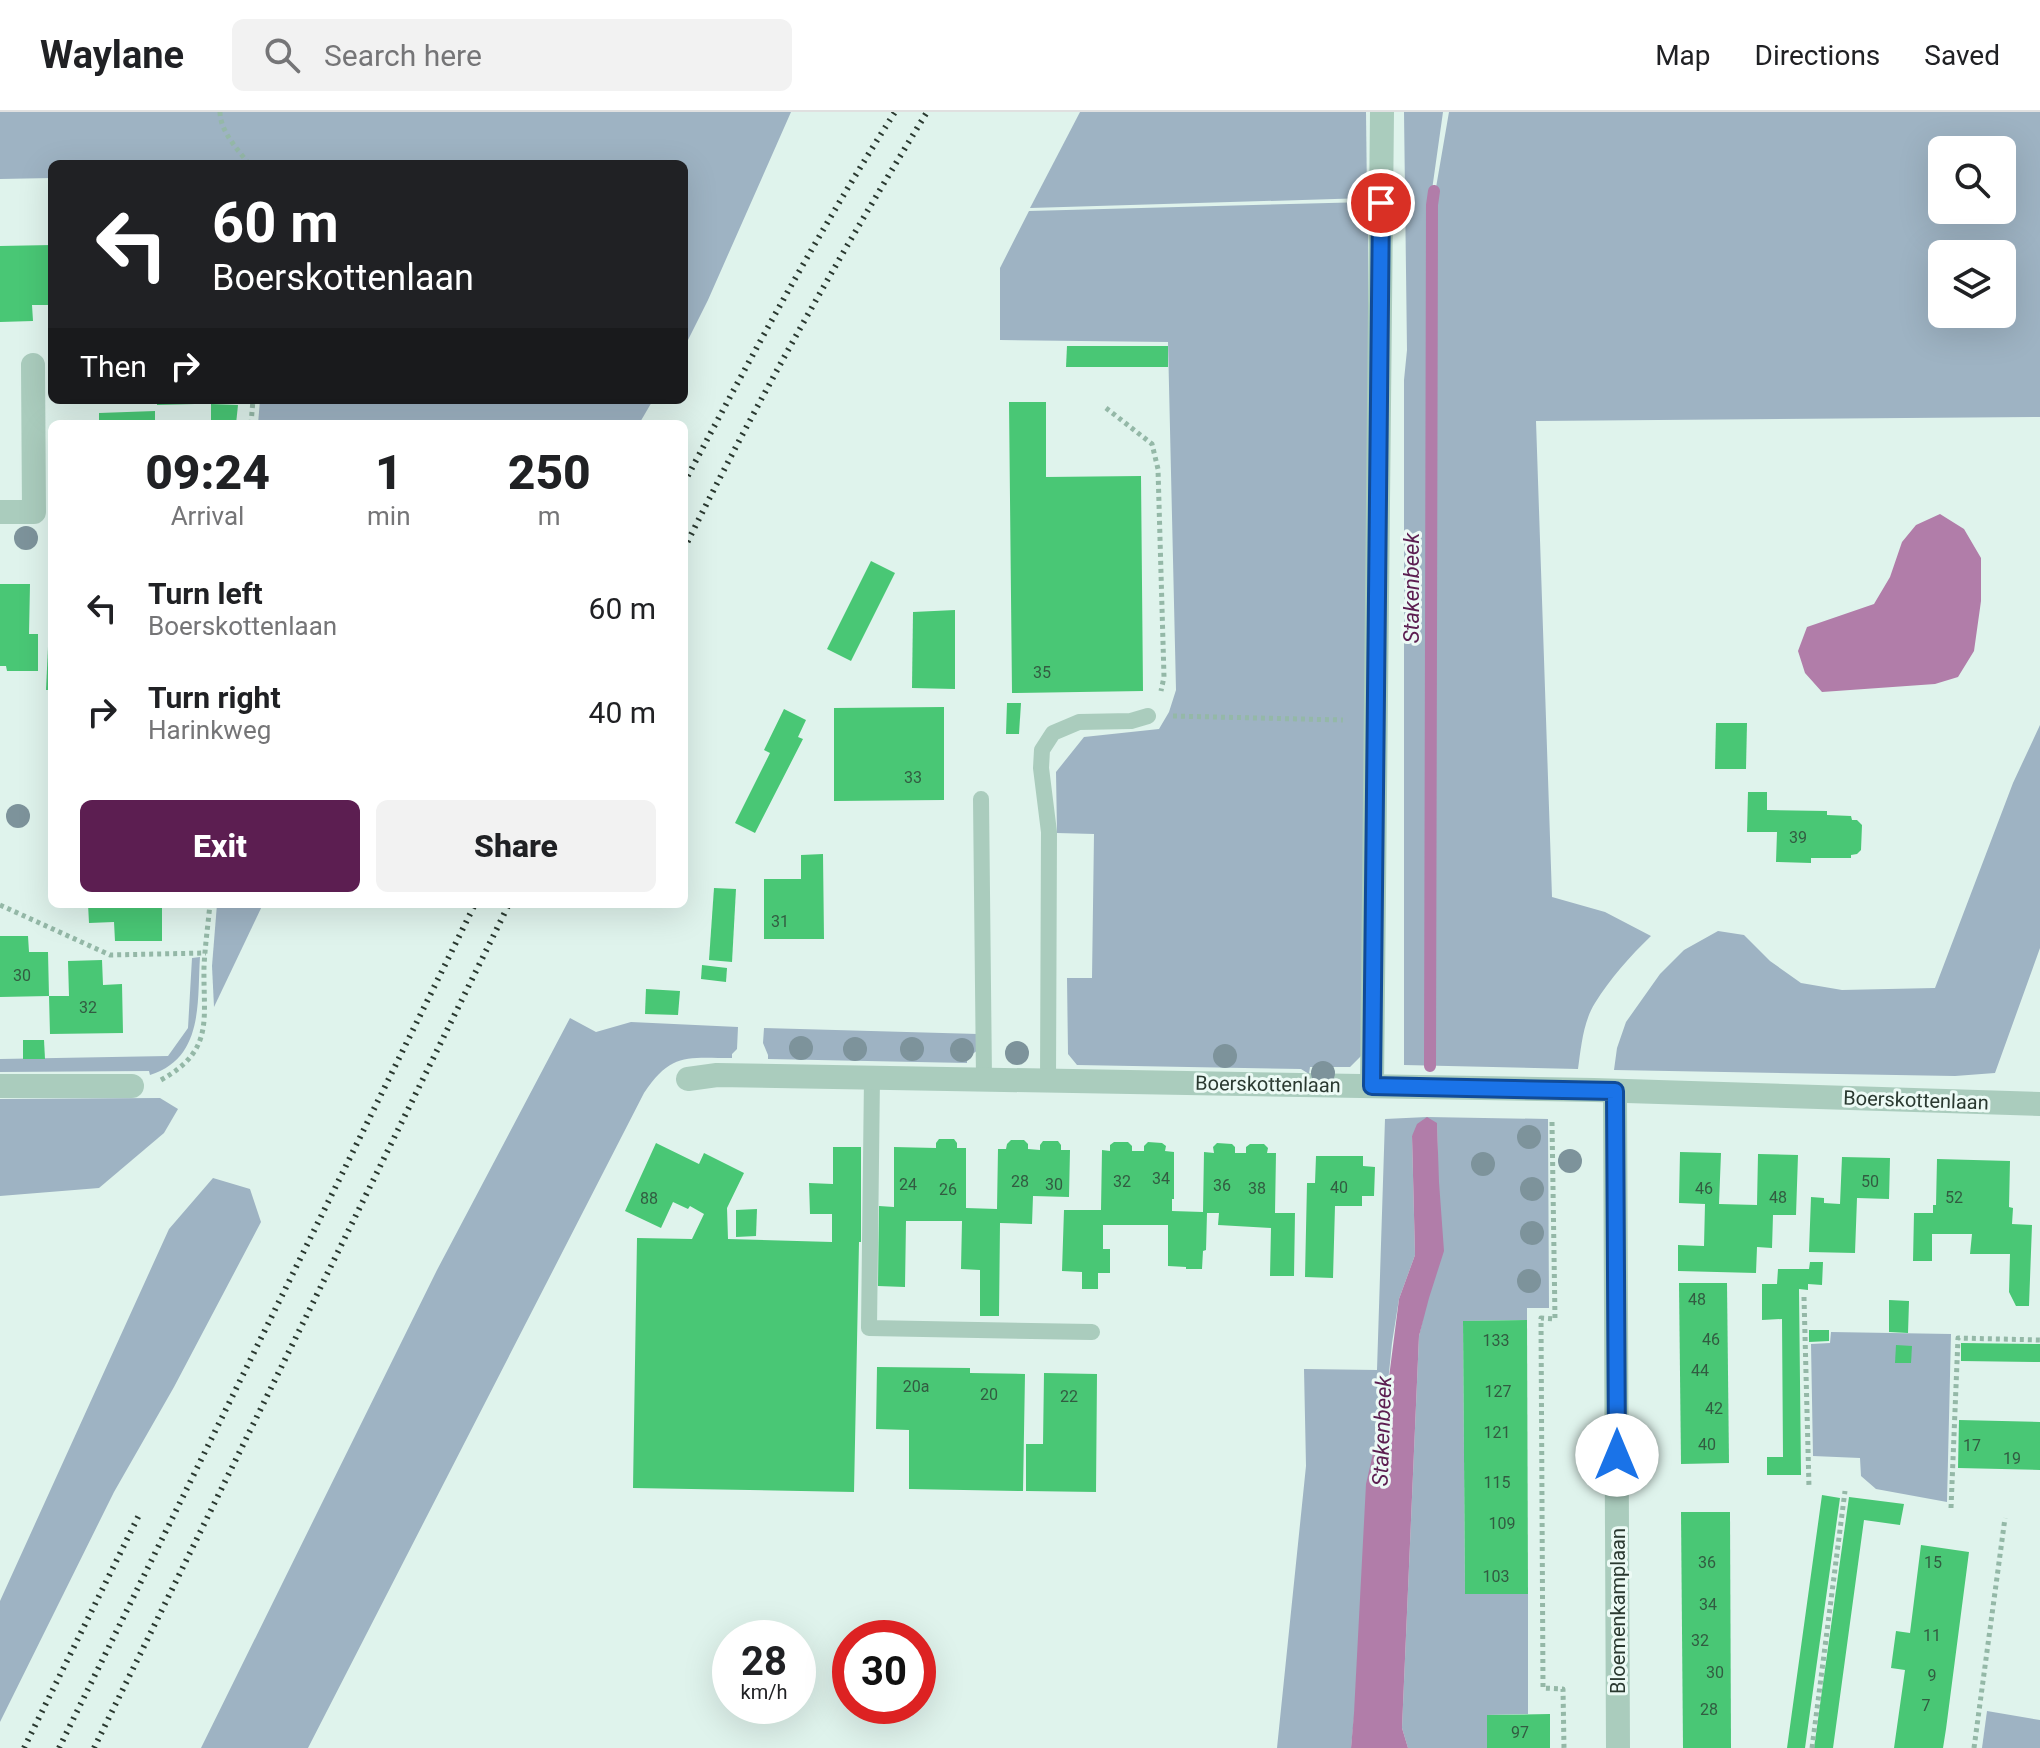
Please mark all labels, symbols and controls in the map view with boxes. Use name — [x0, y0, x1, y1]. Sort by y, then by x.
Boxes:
search box — [232, 19, 792, 91]
text: Waylane — [40, 33, 184, 77]
icon: search — [260, 33, 304, 77]
text: Search here — [324, 38, 482, 73]
text: Map — [1655, 39, 1711, 72]
text: Directions — [1755, 39, 1880, 72]
text: Saved — [1924, 39, 2000, 72]
map controls — [1928, 136, 2016, 328]
button: search — [1928, 136, 2016, 224]
pin — [1347, 169, 1415, 237]
icon: arrive — [1359, 181, 1403, 225]
text: 60 m — [212, 190, 339, 256]
icon: left — [80, 192, 184, 296]
button: layers — [1928, 240, 2016, 328]
text: Boerskottenlaan — [212, 257, 474, 299]
icon: right — [163, 344, 207, 388]
text: Then — [80, 349, 147, 384]
text: 09:24 — [145, 444, 270, 501]
text: 1 — [375, 444, 403, 501]
text: 250 — [508, 444, 591, 501]
text: Arrival — [171, 501, 244, 531]
text: min — [367, 501, 411, 531]
text: m — [538, 501, 561, 531]
water label: Stakenbeek — [1399, 532, 1424, 643]
text: Turn left — [148, 576, 263, 611]
icon: left — [80, 586, 124, 630]
text: 60 m — [589, 591, 656, 626]
text: Boerskottenlaan — [148, 611, 337, 641]
house number: 35 — [1033, 663, 1051, 682]
text: Turn right — [148, 680, 281, 715]
icon: right — [80, 690, 124, 734]
text: 40 m — [589, 695, 656, 730]
text: Harinkweg — [148, 715, 271, 745]
house number: 33 — [904, 768, 922, 787]
button: Exit — [80, 800, 360, 892]
button: Share — [376, 800, 656, 892]
house number: 39 — [1789, 828, 1807, 847]
house number: 31 — [771, 912, 789, 931]
house number: 30 — [13, 966, 31, 985]
house number: 32 — [79, 998, 97, 1017]
street label: Boerskottenlaan — [1195, 1071, 1341, 1097]
street label: Boerskottenlaan — [1843, 1085, 1989, 1115]
house number: 34 — [1152, 1169, 1170, 1188]
house number: 28 — [1011, 1172, 1029, 1191]
house number: 32 — [1113, 1172, 1131, 1191]
house number: 50 — [1861, 1172, 1879, 1191]
house number: 24 — [899, 1175, 917, 1194]
house number: 30 — [1045, 1175, 1063, 1194]
house number: 36 — [1213, 1176, 1231, 1195]
house number: 40 — [1330, 1178, 1348, 1197]
house number: 38 — [1248, 1179, 1266, 1198]
house number: 46 — [1695, 1179, 1713, 1198]
house number: 26 — [939, 1180, 957, 1199]
house number: 48 — [1769, 1188, 1787, 1207]
house number: 52 — [1945, 1188, 1963, 1207]
house number: 88 — [640, 1189, 658, 1208]
house number: 48 — [1688, 1290, 1706, 1309]
house number: 46 — [1702, 1330, 1720, 1349]
house number: 133 — [1483, 1331, 1509, 1350]
house number: 44 — [1691, 1361, 1709, 1380]
water label: Stakenbeek — [1368, 1374, 1396, 1487]
house number: 20a — [903, 1377, 929, 1396]
house number: 127 — [1485, 1382, 1511, 1401]
house number: 20 — [980, 1385, 998, 1404]
house number: 22 — [1060, 1387, 1078, 1406]
house number: 42 — [1705, 1399, 1723, 1418]
position arrow — [1575, 1413, 1659, 1497]
house number: 121 — [1484, 1423, 1510, 1442]
house number: 40 — [1698, 1435, 1716, 1454]
house number: 17 — [1963, 1436, 1981, 1455]
house number: 19 — [2003, 1449, 2021, 1468]
house number: 115 — [1484, 1473, 1510, 1492]
house number: 109 — [1489, 1514, 1515, 1533]
street label: Bloemenkamplaan — [1606, 1528, 1630, 1694]
house number: 36 — [1698, 1553, 1716, 1572]
house number: 15 — [1924, 1553, 1942, 1572]
house number: 103 — [1483, 1567, 1509, 1586]
house number: 34 — [1699, 1595, 1717, 1614]
speed limit sign: 30 — [832, 1620, 936, 1724]
house number: 11 — [1923, 1626, 1941, 1645]
house number: 32 — [1691, 1631, 1709, 1650]
text: 28 — [741, 1638, 787, 1685]
house number: 30 — [1706, 1663, 1724, 1682]
house number: 9 — [1928, 1666, 1937, 1685]
text: km/h — [741, 1680, 787, 1704]
house number: 7 — [1922, 1696, 1931, 1715]
house number: 28 — [1700, 1700, 1718, 1719]
house number: 97 — [1511, 1723, 1529, 1742]

